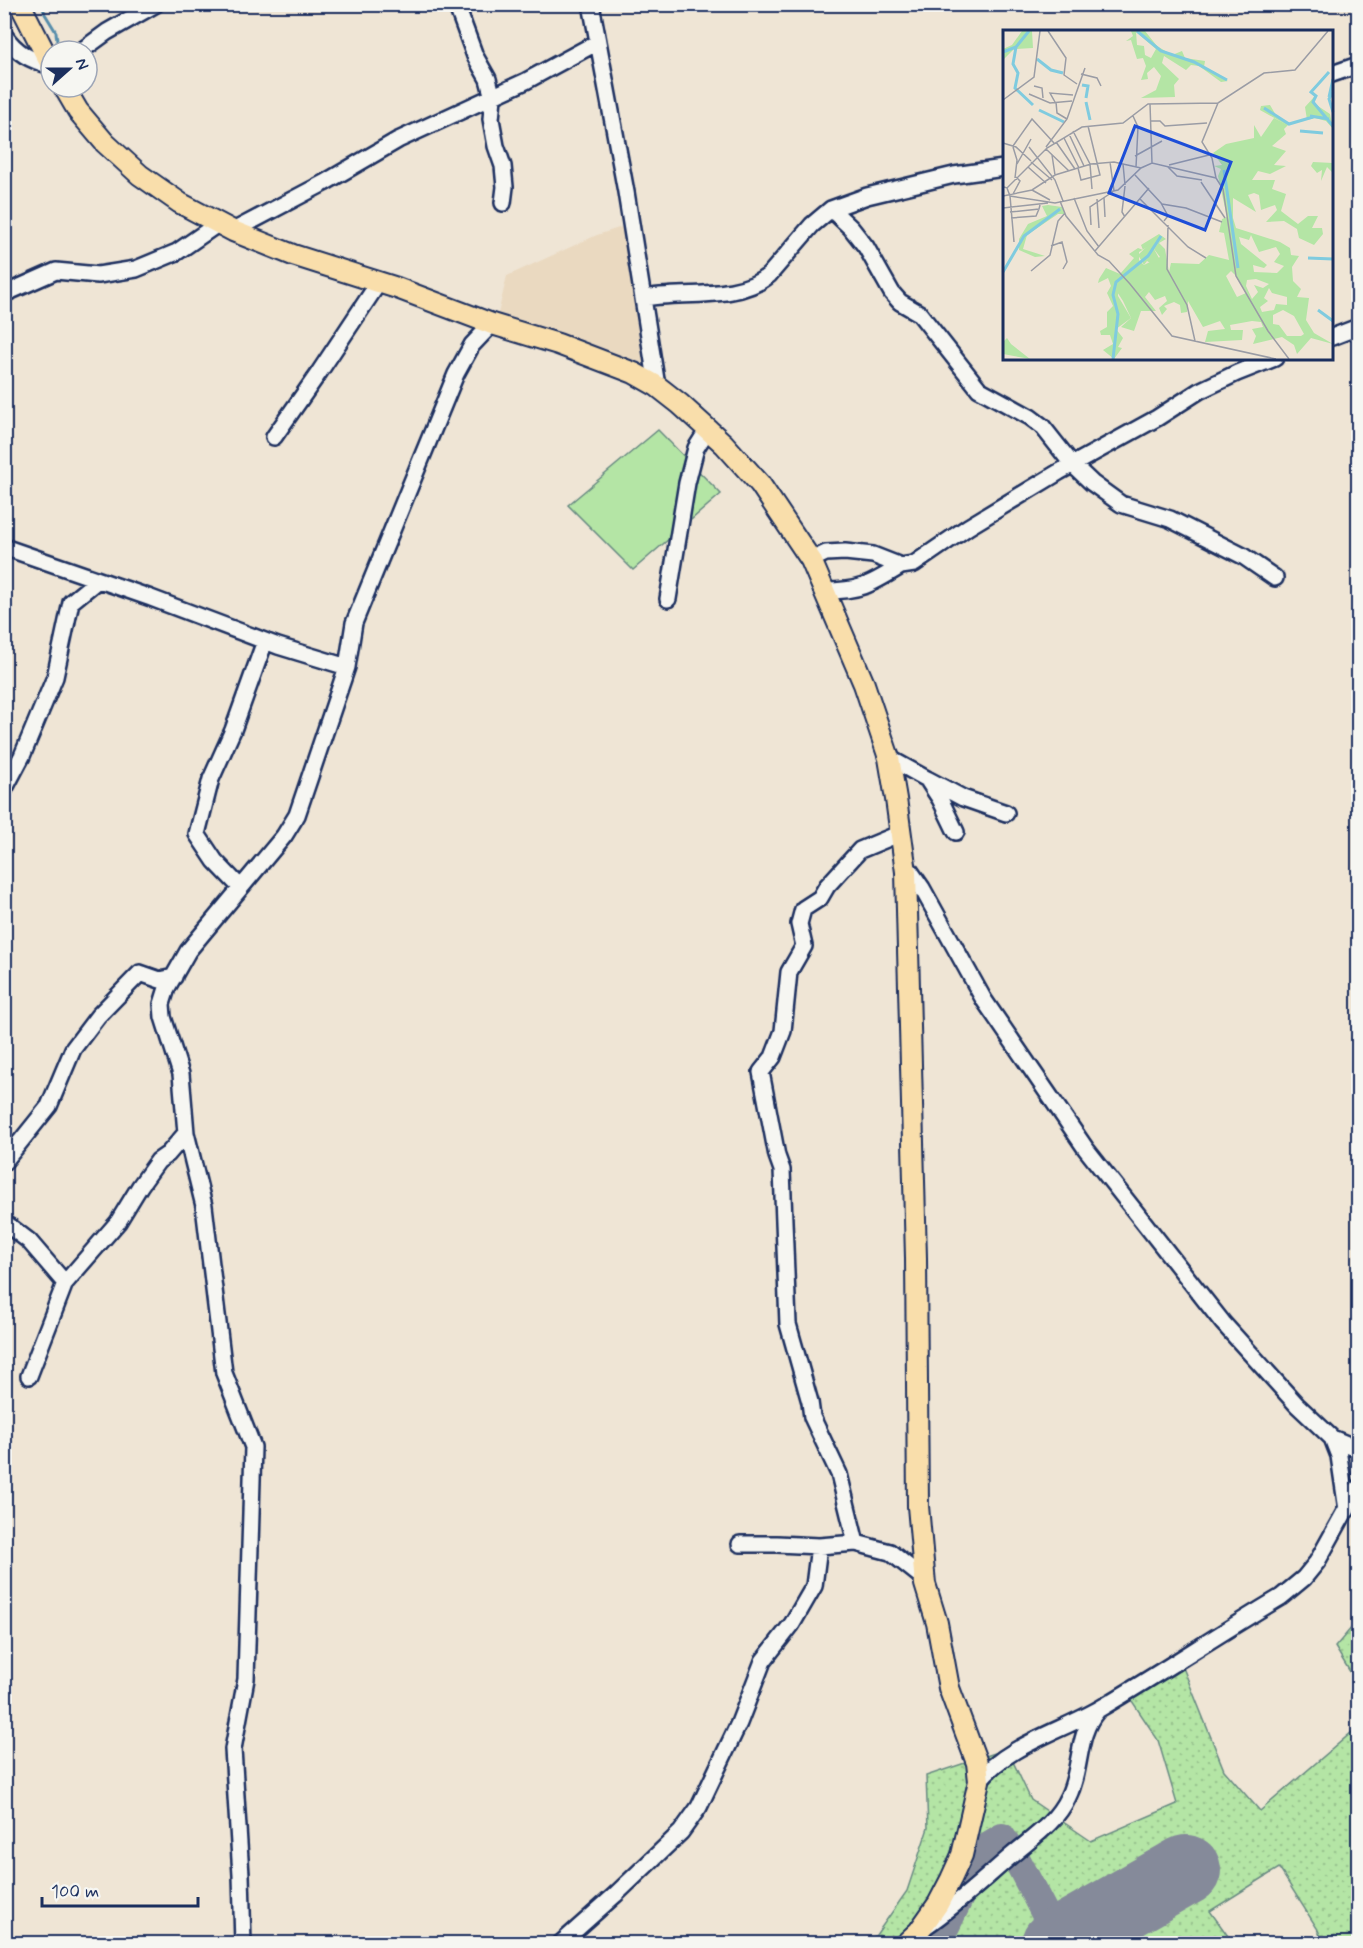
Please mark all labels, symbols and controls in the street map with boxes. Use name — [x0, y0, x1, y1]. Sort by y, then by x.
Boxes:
inset map — [1003, 30, 1333, 360]
north arrow — [39, 39, 99, 99]
text: N — [70, 55, 93, 73]
scale bar — [42, 1870, 198, 1908]
text: 100 m — [51, 1880, 99, 1904]

